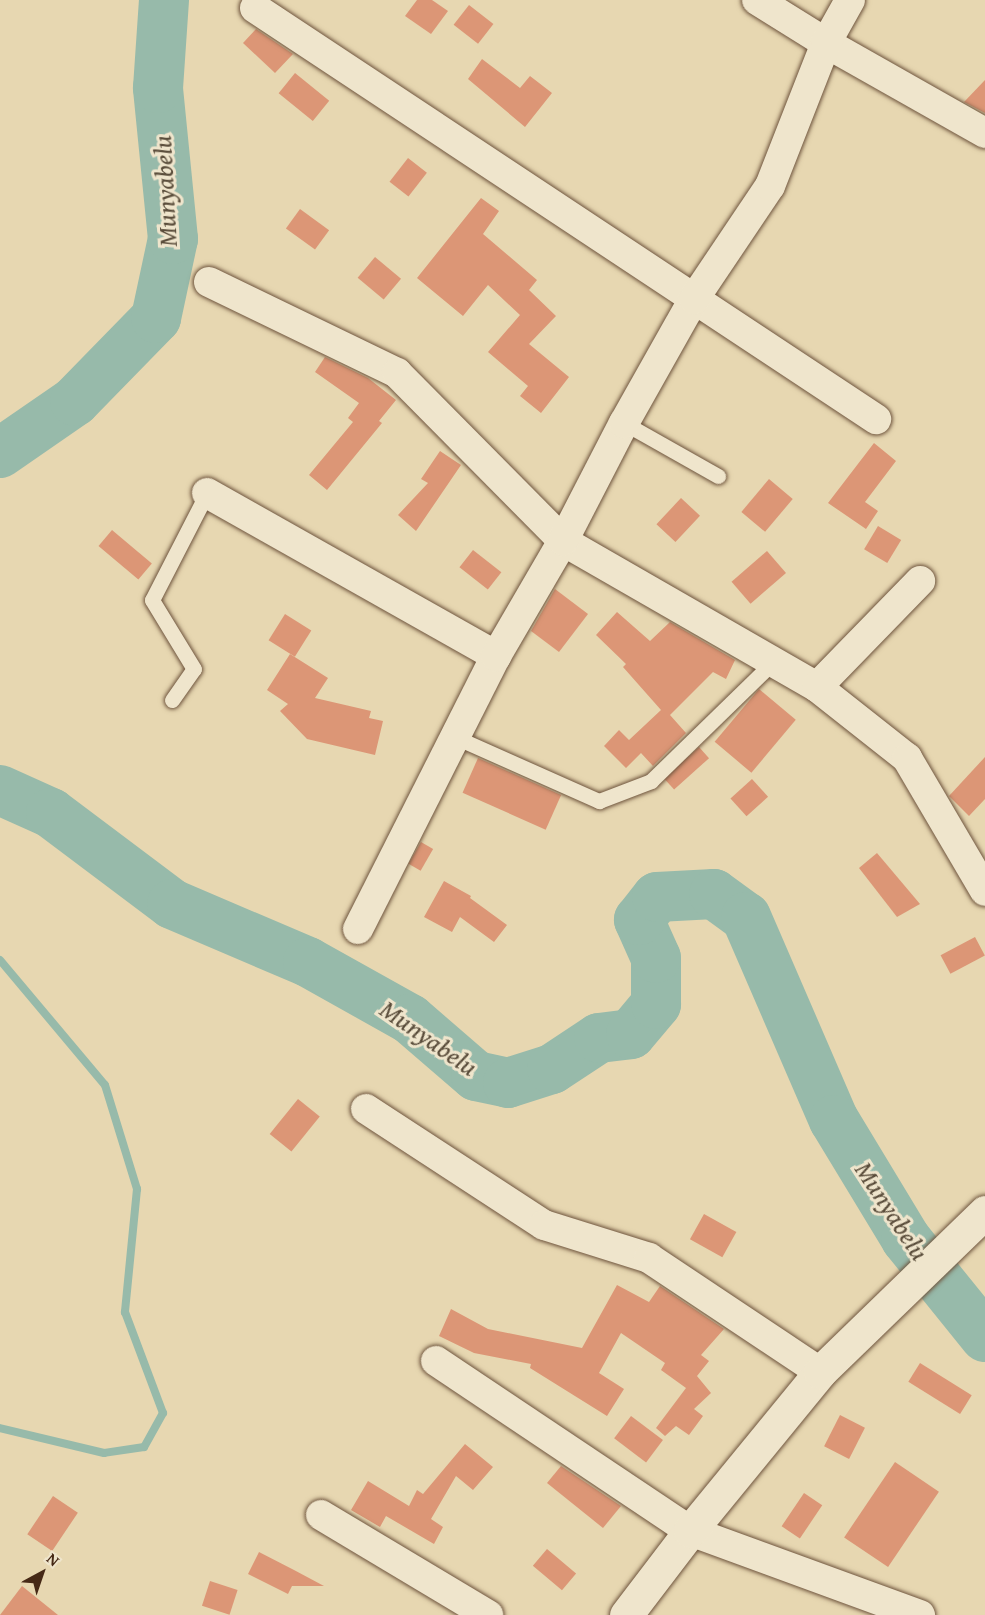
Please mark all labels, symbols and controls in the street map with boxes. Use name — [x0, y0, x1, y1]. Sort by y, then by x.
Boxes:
water label: Munyabelu — [146, 134, 184, 248]
water label: Munyabelu — [374, 993, 484, 1083]
water label: Munyabelu — [848, 1156, 936, 1266]
north arrow — [12, 1543, 72, 1603]
text: N — [42, 1547, 65, 1572]

